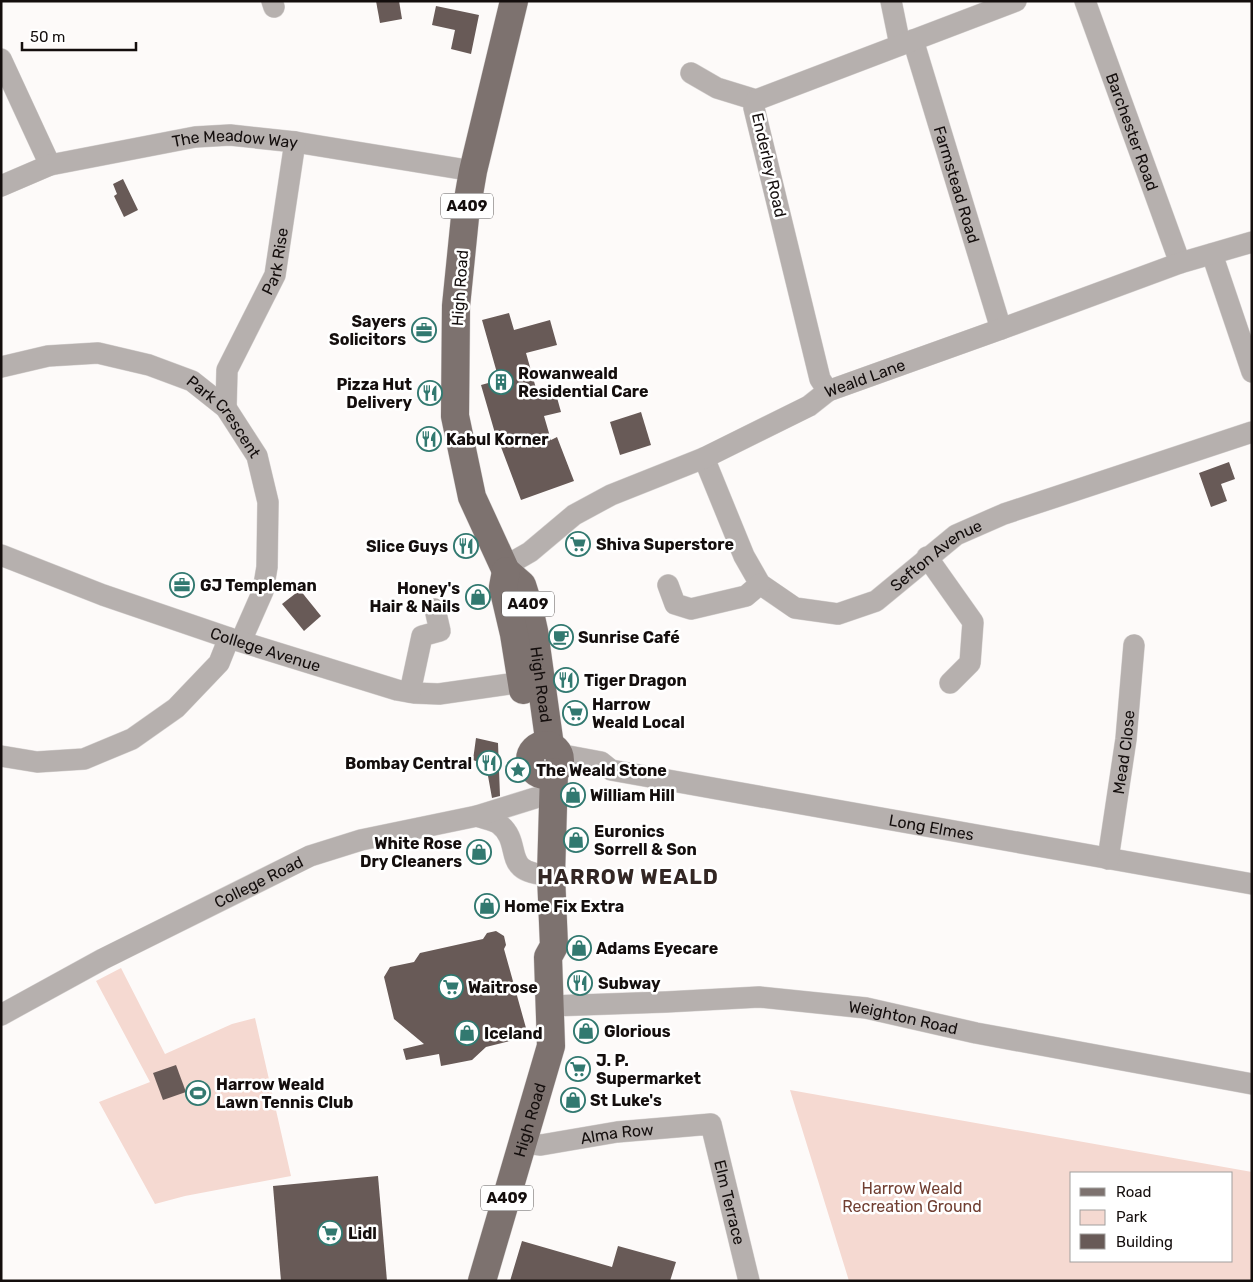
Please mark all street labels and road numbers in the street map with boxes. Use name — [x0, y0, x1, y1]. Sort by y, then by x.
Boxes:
street label: Barchester Road — [1102, 70, 1162, 193]
street label: Enderley Road — [748, 111, 790, 219]
street label: Farmstead Road — [930, 123, 984, 245]
street label: The Meadow Way — [170, 125, 299, 152]
road number: A409 — [441, 194, 493, 218]
street label: Park Rise — [257, 226, 292, 298]
street label: High Road — [448, 249, 472, 327]
street label: Weald Lane — [822, 355, 908, 401]
street label: Park Crescent — [183, 371, 265, 461]
street label: Sefton Avenue — [886, 515, 985, 595]
road number: A409 — [502, 592, 554, 616]
street label: College Avenue — [208, 623, 323, 675]
street label: High Road — [527, 645, 556, 724]
street label: Mead Close — [1108, 709, 1138, 796]
street label: Long Elmes — [887, 810, 976, 844]
street label: College Road — [211, 852, 306, 912]
street label: Weighton Road — [848, 997, 960, 1038]
street label: High Road — [509, 1080, 549, 1159]
street label: Alma Row — [579, 1119, 655, 1148]
street label: Elm Terrace — [710, 1158, 749, 1247]
road number: A409 — [481, 1186, 533, 1210]

